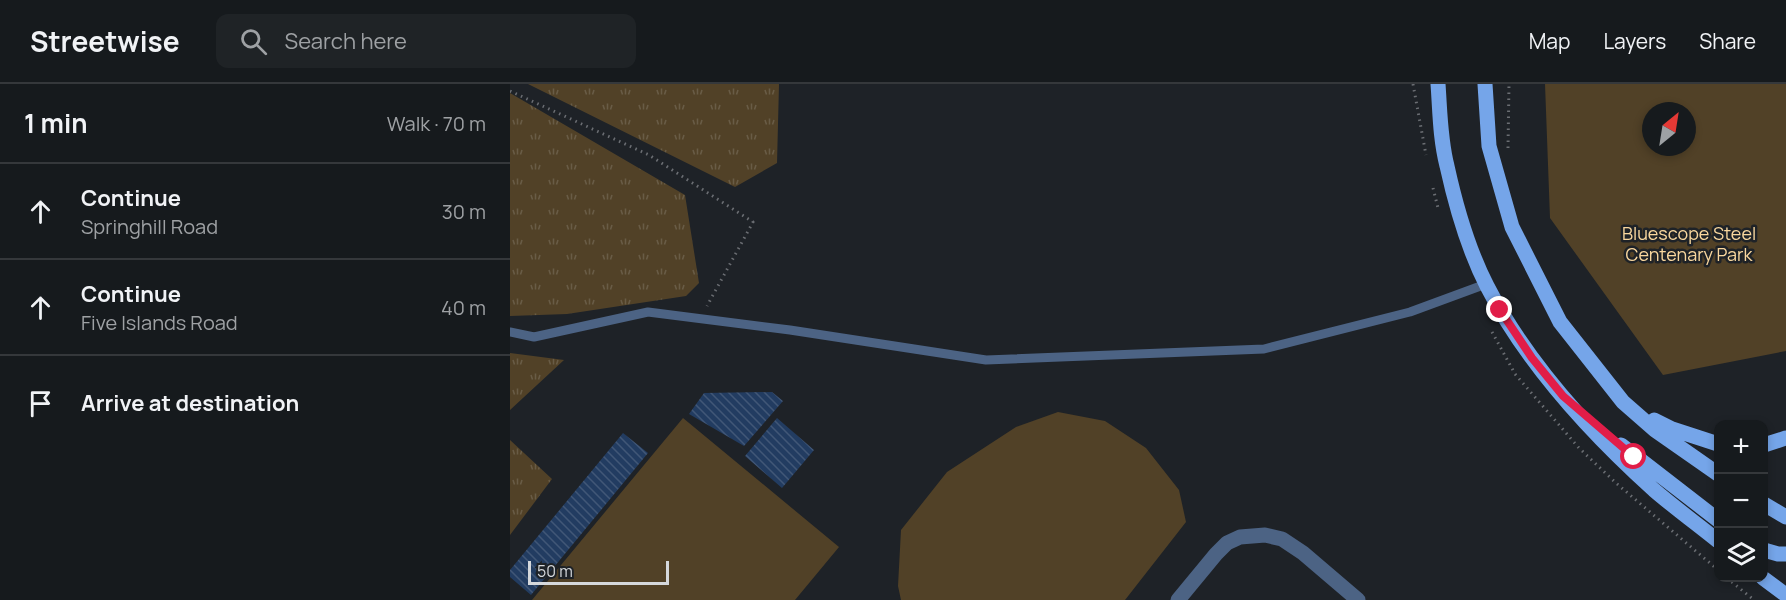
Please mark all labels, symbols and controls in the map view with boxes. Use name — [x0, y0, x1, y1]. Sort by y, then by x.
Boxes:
search box — [216, 14, 636, 68]
text: Streetwise — [30, 22, 180, 60]
icon: search — [237, 25, 270, 58]
text: Search here — [285, 26, 407, 56]
text: Map — [1529, 27, 1570, 55]
text: Layers — [1603, 27, 1666, 55]
text: Share — [1699, 27, 1756, 55]
north arrow — [1642, 102, 1696, 156]
text: 1 min — [24, 105, 88, 141]
text: Walk · 70 m — [387, 110, 486, 137]
text: Continue — [81, 183, 181, 213]
icon: ahead — [24, 195, 57, 228]
text: 30 m — [442, 198, 486, 225]
text: Springhill Road — [81, 213, 218, 240]
park label: Bluescope Steel Centenary Park — [1622, 221, 1756, 266]
text: Continue — [81, 279, 181, 309]
icon: ahead — [24, 291, 57, 324]
text: 40 m — [441, 294, 486, 321]
route end — [1486, 296, 1512, 322]
text: Five Islands Road — [81, 309, 238, 336]
icon: arrive — [24, 387, 57, 420]
text: Arrive at destination — [81, 388, 299, 418]
map controls — [1714, 420, 1768, 582]
button: + — [1714, 420, 1768, 474]
route start — [1620, 443, 1646, 469]
button: − — [1714, 474, 1768, 528]
button: layers — [1714, 528, 1768, 582]
scale bar — [528, 558, 669, 586]
text: 50 m — [537, 560, 573, 582]

